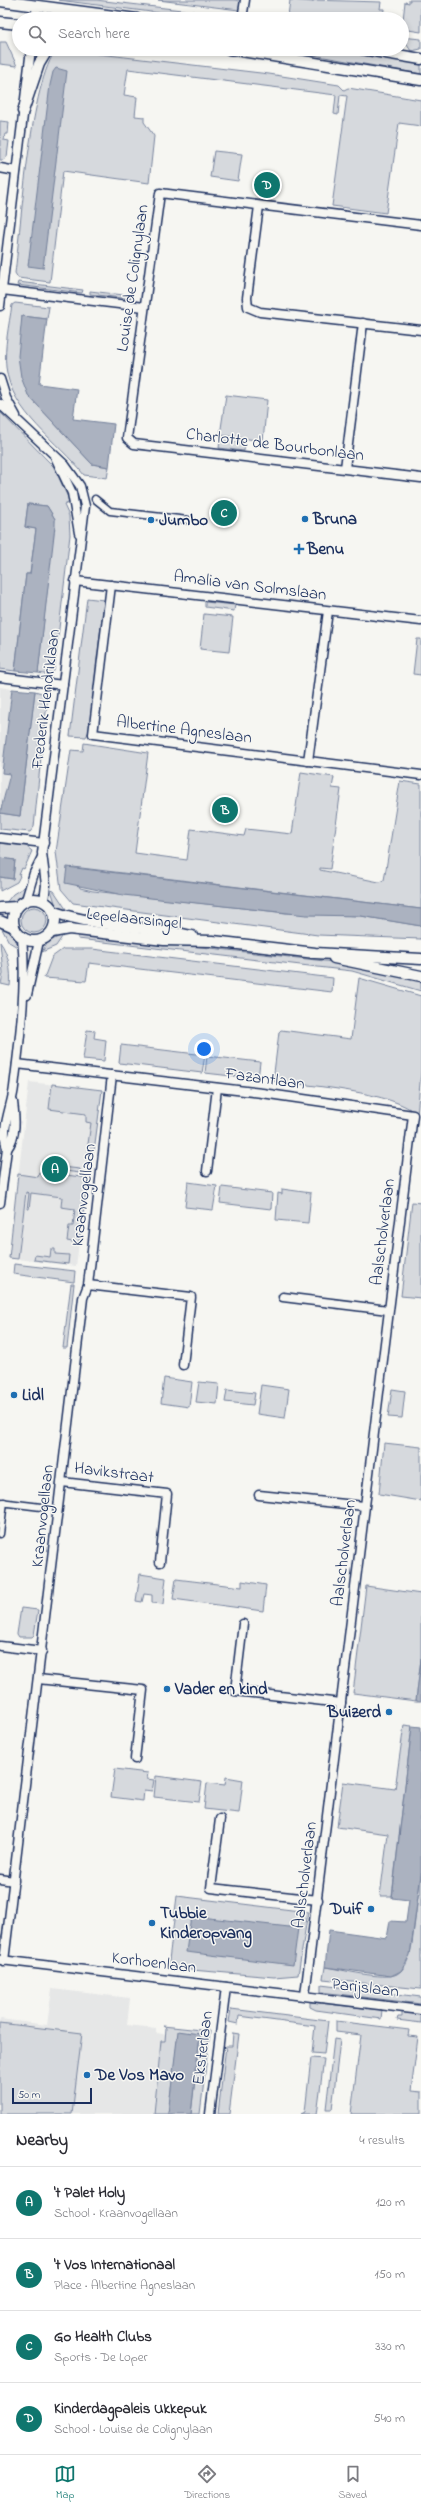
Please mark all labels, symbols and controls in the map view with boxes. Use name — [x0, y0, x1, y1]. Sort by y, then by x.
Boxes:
search box — [12, 12, 409, 56]
icon: search — [26, 23, 48, 45]
text: Search here — [58, 23, 130, 45]
pin: D — [254, 170, 280, 200]
street label: Louise de Colignylaan — [110, 203, 158, 354]
street label: Charlotte de Bourbonlaan — [184, 422, 366, 468]
pin: C — [211, 498, 237, 528]
place label: Bruna — [312, 507, 357, 532]
place label: Jumbo — [159, 508, 208, 533]
marker: Bruna — [300, 514, 310, 524]
marker: Jumbo — [146, 515, 156, 525]
place label: Benu — [306, 537, 344, 562]
marker: Benu — [294, 544, 304, 554]
street label: Amalia van Solmslaan — [172, 564, 328, 608]
street label: Frederik Hendriklaan — [25, 628, 67, 771]
street label: Albertine Agneslaan — [114, 709, 253, 753]
pin: B — [212, 795, 238, 825]
street label: Lepelaarsingel — [85, 902, 183, 938]
your location — [194, 1039, 214, 1059]
street label: Fazantlaan — [223, 1061, 306, 1097]
street label: Kraanvogellaan — [65, 1142, 105, 1248]
pin: A — [42, 1154, 68, 1184]
street label: Aalscholverlaan — [364, 1177, 402, 1287]
place label: Lidl — [22, 1383, 44, 1408]
marker: Lidl — [9, 1390, 19, 1400]
street label: Havikstraat — [73, 1456, 155, 1490]
street label: Kraanvogellaan — [25, 1463, 63, 1569]
street label: Aalscholverlaan — [325, 1498, 363, 1608]
place label: Vader en kind — [174, 1677, 268, 1702]
marker: Vader en kind — [162, 1684, 172, 1694]
place label: Buizerd — [326, 1700, 381, 1725]
marker: Buizerd — [384, 1707, 394, 1717]
street label: Aalscholverlaan — [286, 1820, 324, 1930]
place label: Duif — [329, 1897, 364, 1922]
place label: Tubbie Kinderopvang — [160, 1901, 252, 1948]
marker: Duif — [366, 1904, 376, 1914]
marker: Tubbie Kinderopvang — [147, 1918, 157, 1928]
street label: Korhoenlaan — [110, 1945, 198, 1981]
street label: Parijslaan — [330, 1971, 400, 2005]
street label: Eksterlaan — [186, 2009, 220, 2087]
place label: De Vos Mavo — [94, 2063, 184, 2088]
marker: De Vos Mavo — [82, 2070, 92, 2080]
scale bar — [12, 2086, 92, 2105]
text: 50 m — [18, 2087, 40, 2103]
text: Nearby — [16, 2128, 68, 2153]
text: 4 results — [359, 2131, 405, 2150]
text: 't Palet Holy — [54, 2182, 125, 2204]
text: A — [25, 2193, 33, 2212]
text: 120 m — [375, 2193, 405, 2212]
text: School · Kraanvogellaan — [54, 2204, 178, 2223]
text: 't Vos Internationaal — [54, 2254, 175, 2276]
text: B — [25, 2265, 33, 2284]
text: 150 m — [374, 2265, 405, 2284]
text: Place · Albertine Agneslaan — [54, 2276, 195, 2295]
text: Go Health Clubs — [54, 2326, 152, 2348]
text: C — [25, 2337, 33, 2356]
text: 330 m — [375, 2337, 405, 2356]
text: Sports · De Loper — [54, 2348, 148, 2367]
text: Kinderdagpaleis Ukkepuk — [54, 2398, 207, 2420]
text: D — [24, 2409, 34, 2428]
text: 540 m — [373, 2409, 405, 2428]
text: School · Louise de Colignylaan — [54, 2420, 212, 2439]
tab: Map — [54, 2463, 76, 2503]
tab: Directions — [184, 2463, 230, 2503]
tab: Saved — [338, 2463, 367, 2503]

